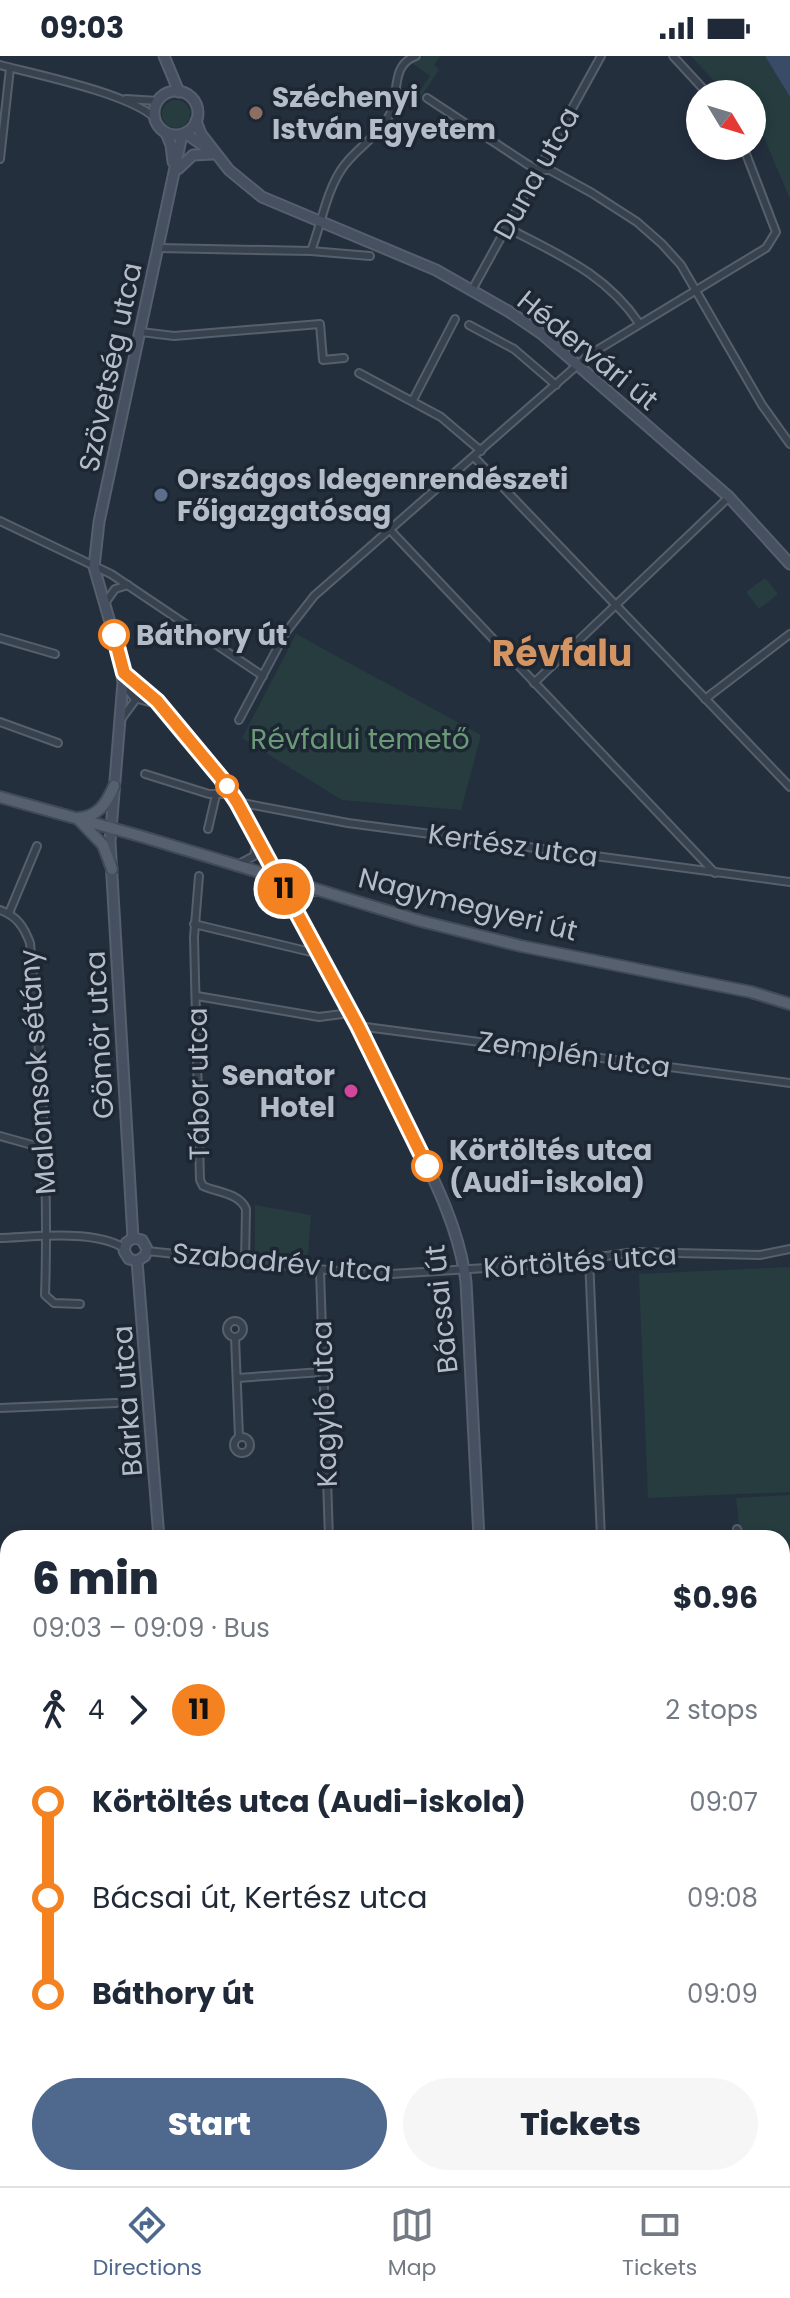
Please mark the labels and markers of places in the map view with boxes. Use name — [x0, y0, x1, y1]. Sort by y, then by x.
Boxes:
place label: Széchenyi István Egyetem — [272, 78, 496, 149]
marker: Széchenyi István Egyetem — [247, 104, 265, 122]
place label: Országos Idegenrendészeti Főigazgatósag — [177, 460, 568, 531]
marker: Országos Idegenrendészeti Főigazgatósag — [152, 486, 170, 504]
place label: Báthory út — [136, 616, 287, 655]
marker: Báthory út — [99, 620, 129, 650]
unlabelled marker — [216, 775, 238, 797]
place label: Senator Hotel — [221, 1056, 335, 1127]
marker: Senator Hotel — [342, 1082, 360, 1100]
place label: Körtöltés utca (Audi-iskola) — [449, 1131, 652, 1202]
marker: Körtöltés utca (Audi-iskola) — [412, 1151, 442, 1181]

